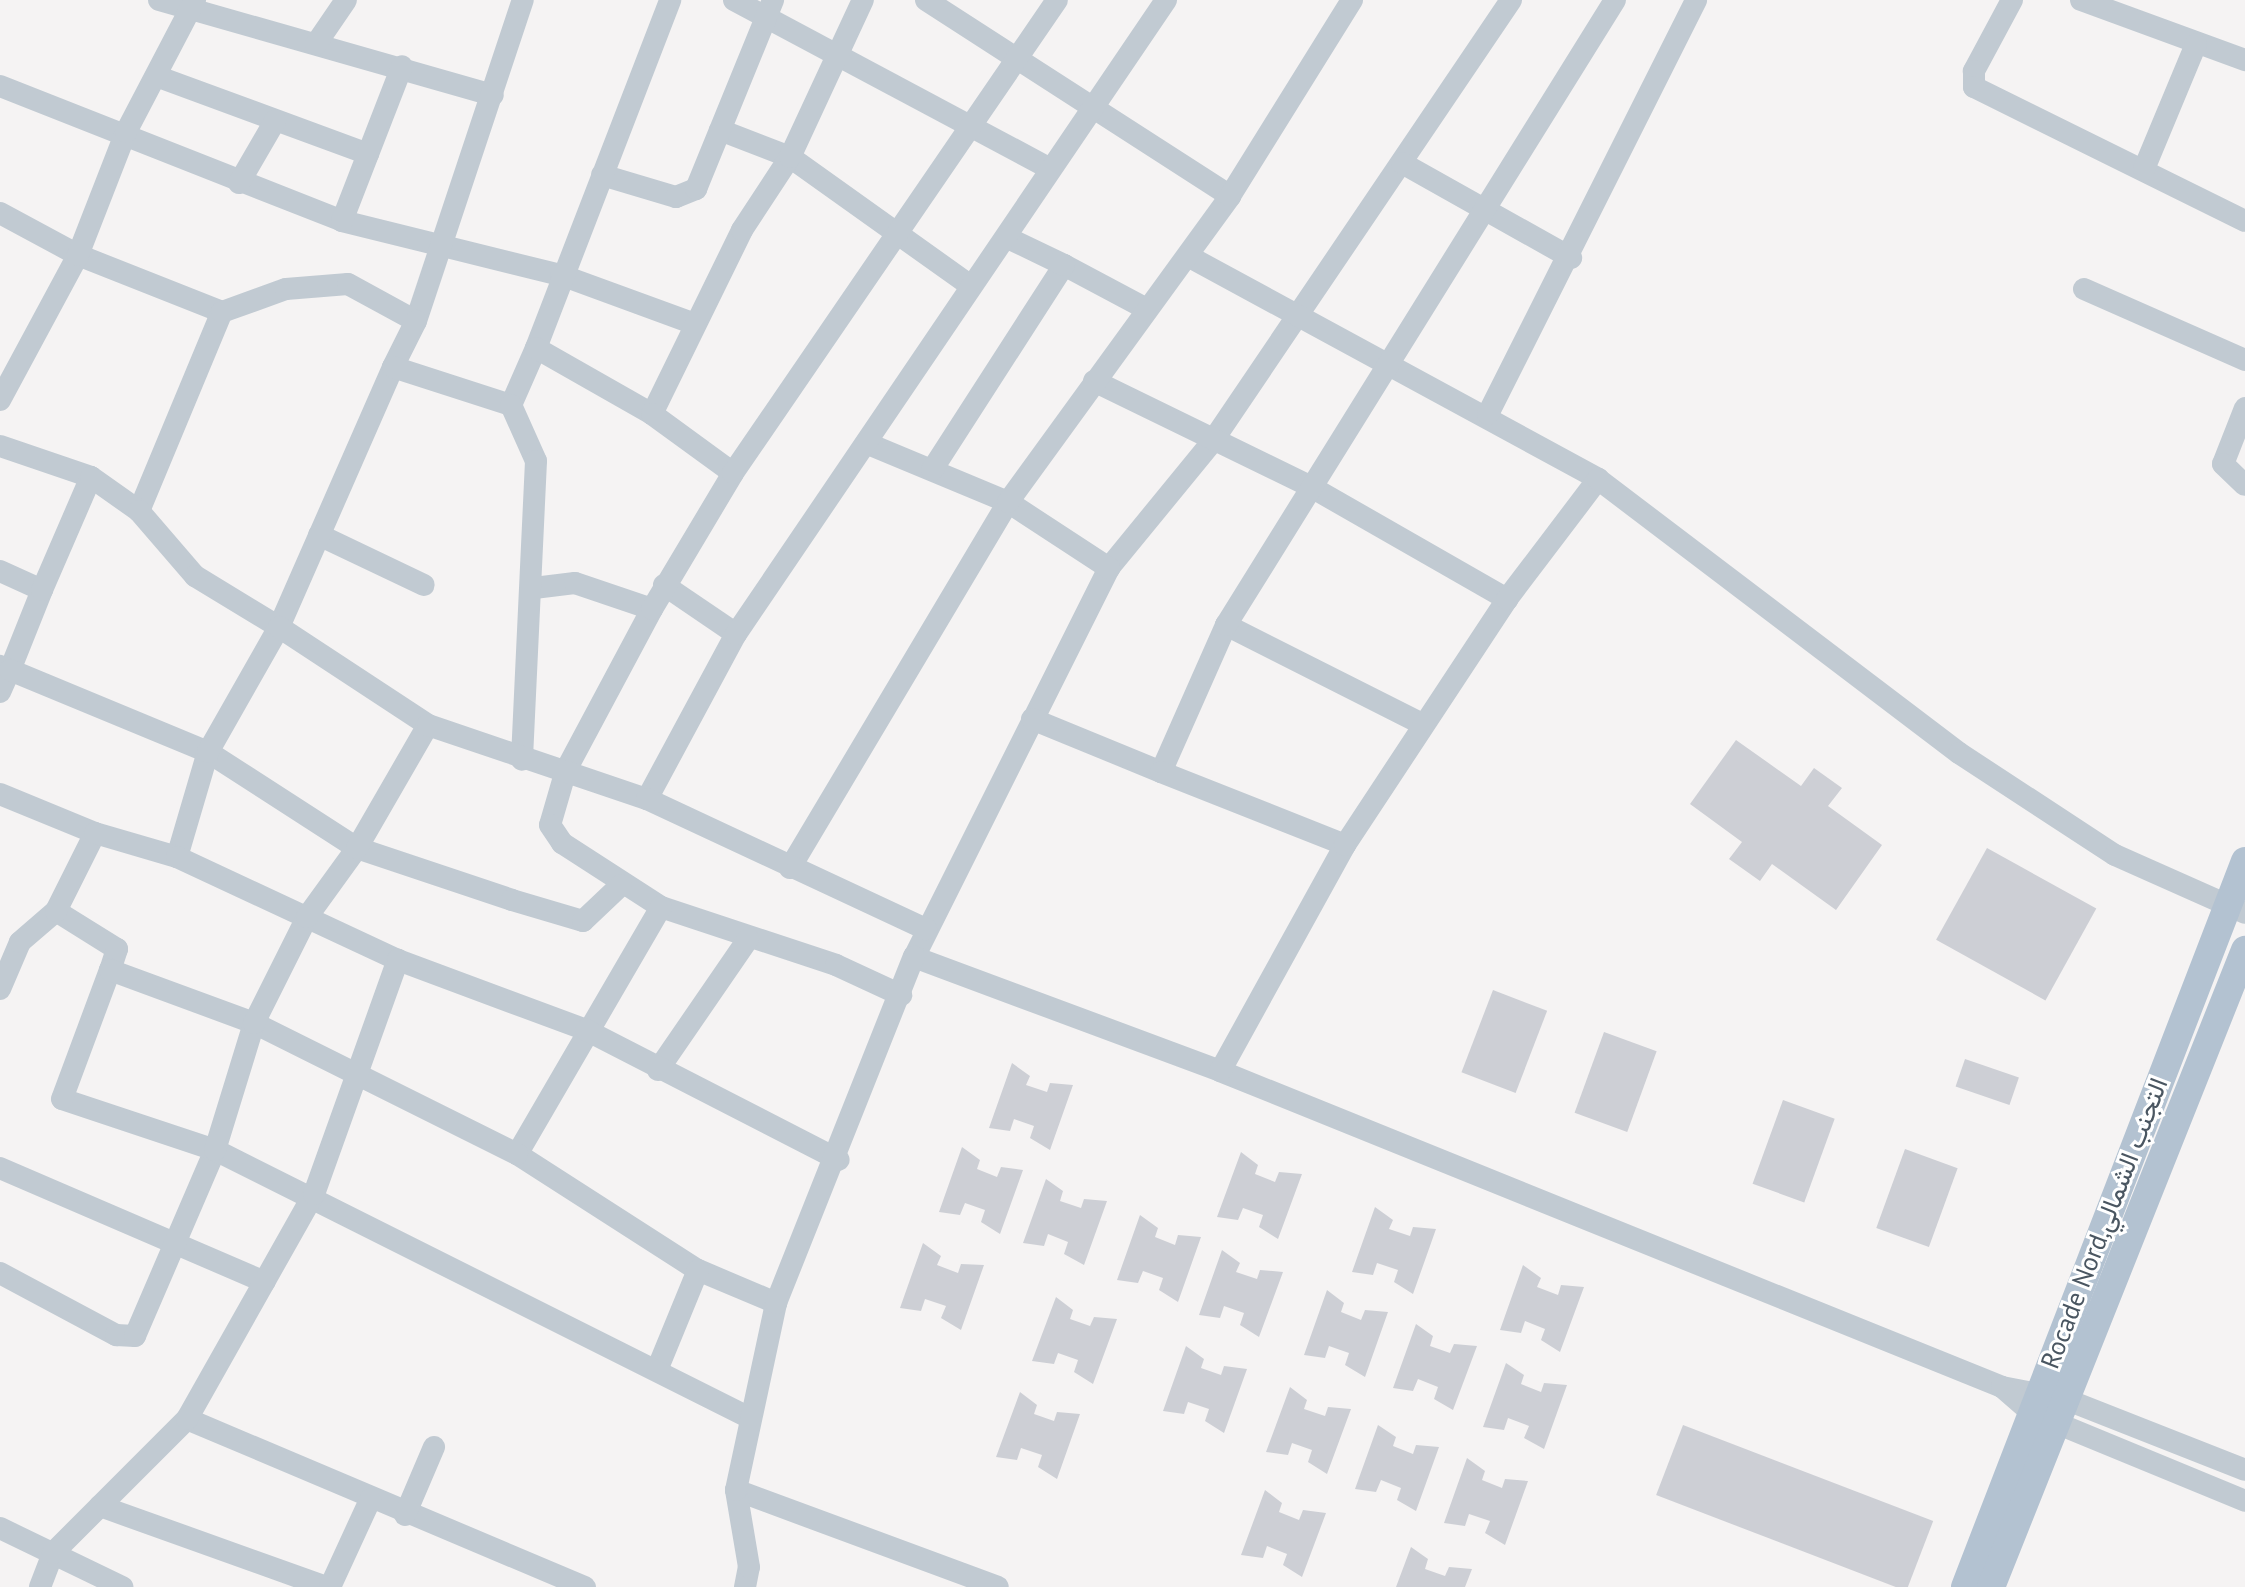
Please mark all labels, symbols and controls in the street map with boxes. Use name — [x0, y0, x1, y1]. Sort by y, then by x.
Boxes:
street label: Rocade Nord,التجنب الشمالي — [2034, 1073, 2174, 1373]

